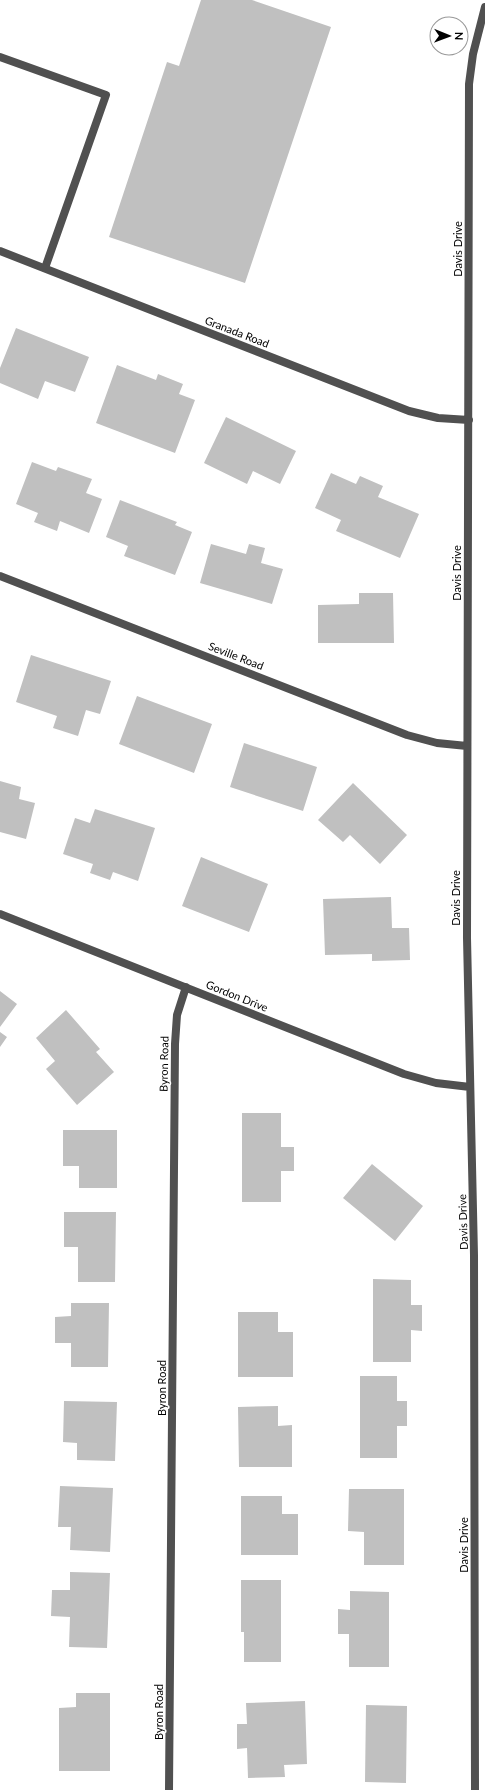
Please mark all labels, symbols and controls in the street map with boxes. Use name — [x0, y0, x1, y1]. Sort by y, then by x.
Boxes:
north arrow — [429, 16, 469, 56]
text: N — [453, 32, 466, 41]
street label: Davis Drive — [451, 221, 464, 277]
street label: Granada Road — [203, 313, 271, 350]
street label: Davis Drive — [450, 545, 463, 601]
street label: Seville Road — [207, 639, 266, 672]
street label: Davis Drive — [449, 870, 462, 926]
street label: Gordon Drive — [204, 977, 270, 1014]
street label: Byron Road — [157, 1036, 170, 1092]
street label: Davis Drive — [455, 1194, 470, 1250]
street label: Byron Road — [155, 1360, 168, 1416]
street label: Davis Drive — [457, 1517, 470, 1573]
street label: Byron Road — [152, 1684, 165, 1740]

